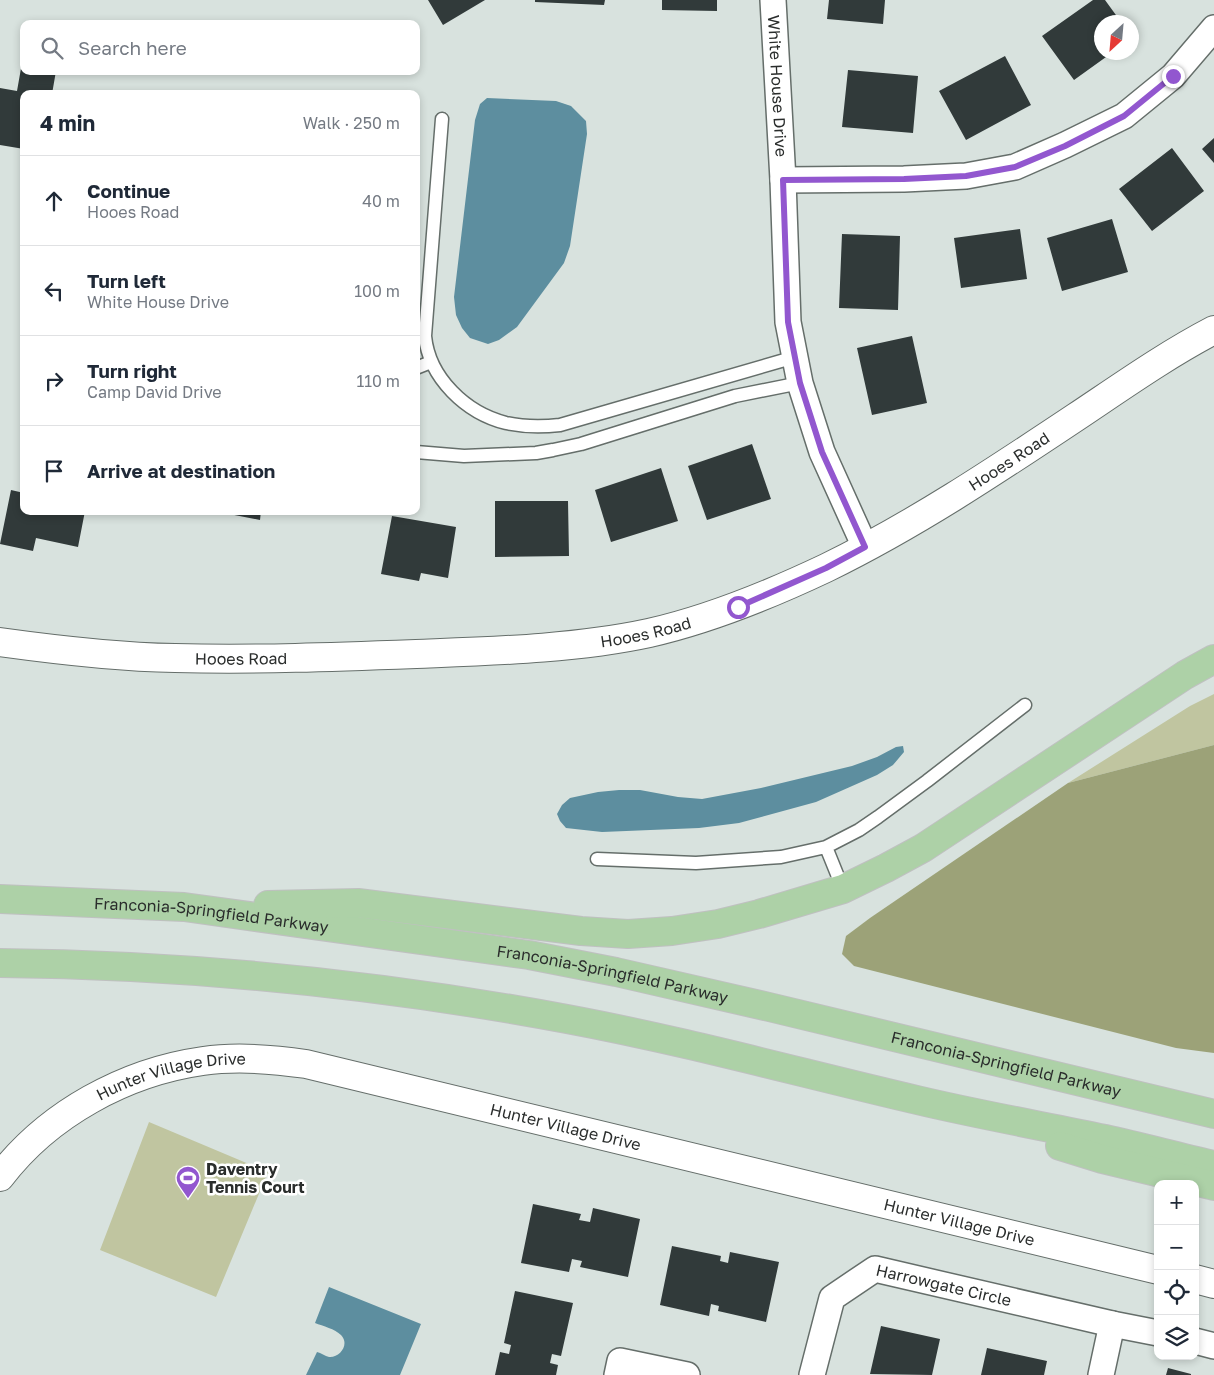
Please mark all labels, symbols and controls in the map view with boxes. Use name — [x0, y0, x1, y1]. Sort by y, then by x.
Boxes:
street label: White House Drive — [764, 14, 792, 157]
north arrow — [1094, 15, 1139, 60]
search box — [20, 20, 420, 75]
icon: search — [38, 34, 66, 62]
text: Search here — [78, 36, 187, 59]
route end — [1162, 65, 1185, 88]
text: 4 min — [40, 110, 95, 136]
text: Walk · 250 m — [303, 113, 400, 133]
text: Continue — [87, 179, 170, 202]
icon: ahead — [40, 187, 68, 215]
text: 40 m — [362, 191, 400, 211]
text: Hooes Road — [87, 202, 179, 222]
text: Turn left — [87, 269, 166, 292]
icon: left — [40, 277, 68, 305]
text: 100 m — [354, 281, 400, 301]
text: White House Drive — [87, 292, 229, 312]
text: Turn right — [87, 359, 177, 382]
icon: right — [40, 367, 68, 395]
text: 110 m — [356, 371, 400, 391]
text: Camp David Drive — [87, 382, 222, 402]
street label: Hooes Road — [965, 428, 1053, 495]
icon: arrive — [40, 457, 68, 485]
text: Arrive at destination — [87, 459, 275, 482]
route start — [727, 596, 750, 619]
street label: Hooes Road — [599, 612, 693, 651]
street label: Hooes Road — [195, 648, 288, 669]
street label: Franconia-Springfield Parkway — [94, 893, 330, 937]
street label: Franconia-Springfield Parkway — [495, 941, 730, 1007]
street label: Franconia-Springfield Parkway — [889, 1027, 1123, 1101]
street label: Hunter Village Drive — [93, 1048, 246, 1105]
street label: Hunter Village Drive — [488, 1099, 643, 1155]
place label: Daventry Tennis Court — [206, 1159, 305, 1197]
sports icon: Daventry Tennis Court — [175, 1165, 201, 1199]
map controls — [1154, 1180, 1199, 1360]
button: + — [1154, 1180, 1199, 1225]
street label: Hunter Village Drive — [882, 1194, 1037, 1250]
button: − — [1154, 1225, 1199, 1270]
street label: Harrowgate Circle — [874, 1260, 1013, 1310]
button: locate — [1154, 1270, 1199, 1315]
button: layers — [1154, 1315, 1199, 1360]

